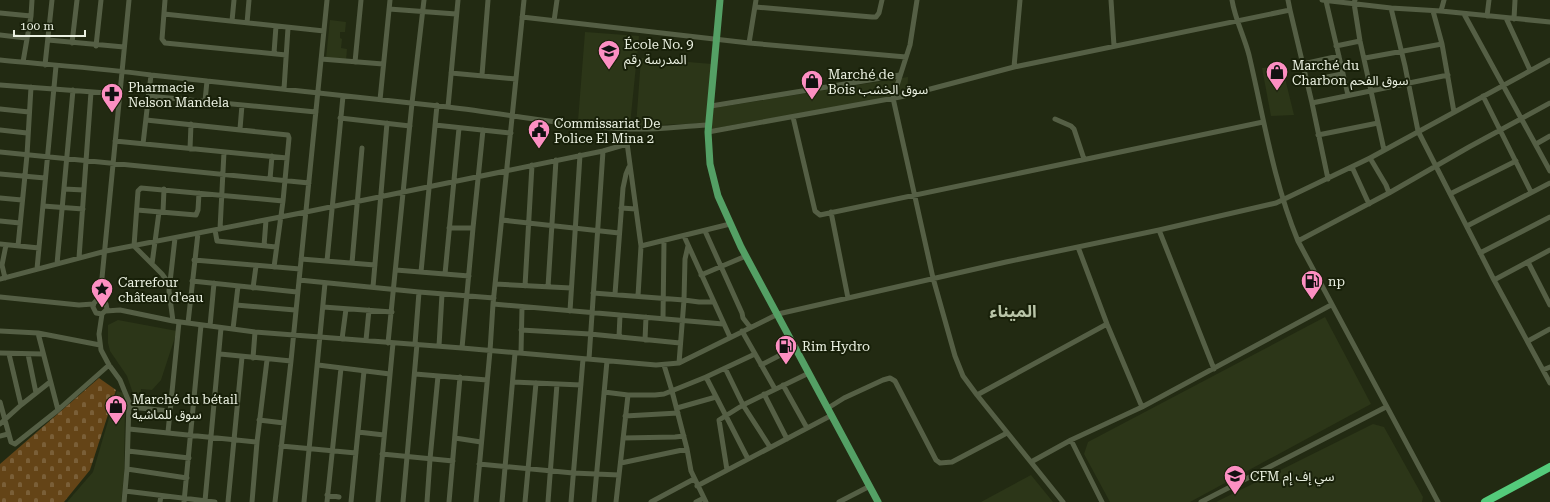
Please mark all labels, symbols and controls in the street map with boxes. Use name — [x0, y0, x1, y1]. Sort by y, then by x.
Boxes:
scale bar — [14, 12, 85, 38]
text: 100 m — [20, 19, 54, 33]
place label: École No. 9 المدرسة رقم — [624, 36, 694, 70]
school or university icon: École No. 9 المدرسة رقم — [596, 38, 622, 71]
place label: Marché du Charbon سوق الفحم — [1292, 58, 1408, 91]
shop icon: Marché du Charbon سوق الفحم — [1264, 59, 1290, 92]
place label: Marché de Bois سوق الخشب — [828, 67, 928, 97]
shop icon: Marché de Bois سوق الخشب — [799, 68, 825, 101]
place label: Pharmacie Nelson Mandela — [128, 80, 229, 110]
pharmacy icon: Pharmacie Nelson Mandela — [99, 81, 125, 114]
place label: Commissariat De Police El Mina 2 — [554, 116, 660, 146]
public building icon: Commissariat De Police El Mina 2 — [526, 117, 552, 150]
fuel station icon: np — [1299, 268, 1325, 301]
place label: np — [1328, 274, 1345, 289]
place label: Carrefour château d'eau — [118, 275, 203, 305]
place icon: Carrefour château d'eau — [89, 276, 115, 309]
district label: الميناء — [989, 301, 1037, 321]
fuel station icon: Rim Hydro — [773, 333, 799, 366]
place label: Rim Hydro — [802, 339, 870, 354]
place label: Marché du bétail سوق للماشية — [132, 392, 238, 422]
shop icon: Marché du bétail سوق للماشية — [103, 393, 129, 426]
school or university icon: CFM سي إف إم — [1222, 463, 1248, 496]
place label: CFM سي إف إم — [1250, 469, 1334, 487]

